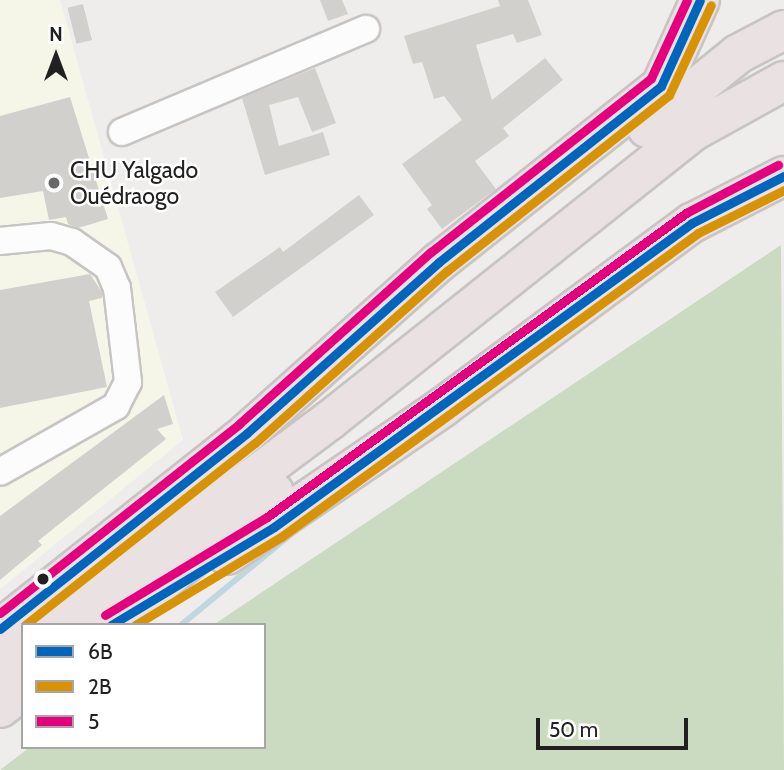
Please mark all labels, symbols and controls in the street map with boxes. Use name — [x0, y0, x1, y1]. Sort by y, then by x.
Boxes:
north arrow — [21, 21, 91, 91]
text: N — [49, 23, 63, 46]
place label: CHU Yalgado Ouédraogo — [70, 156, 198, 210]
marker: CHU Yalgado Ouédraogo — [44, 173, 64, 193]
unlabelled marker — [36, 572, 50, 586]
legend — [21, 623, 266, 749]
text: 6B — [88, 639, 112, 664]
text: 2B — [88, 674, 112, 699]
scale bar — [539, 704, 691, 748]
text: 5 — [88, 709, 99, 734]
text: 50 m — [549, 717, 598, 742]

